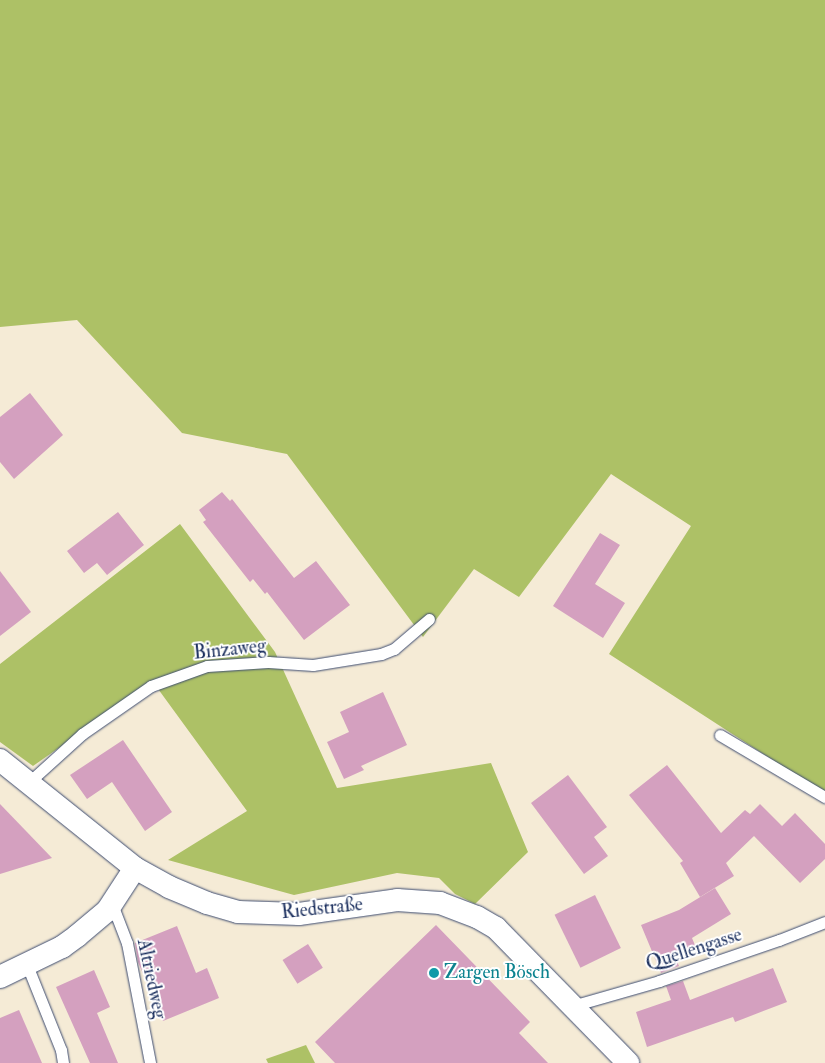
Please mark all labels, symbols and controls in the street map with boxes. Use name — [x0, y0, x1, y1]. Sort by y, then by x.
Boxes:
street label: Binzaweg — [193, 635, 267, 665]
street label: Riedstraße — [280, 893, 364, 925]
street label: Quellengasse — [643, 924, 745, 976]
street label: Altriedweg — [131, 937, 171, 1021]
place label: Zargen Bösch — [444, 962, 550, 984]
marker: Zargen Bösch — [428, 967, 440, 979]

